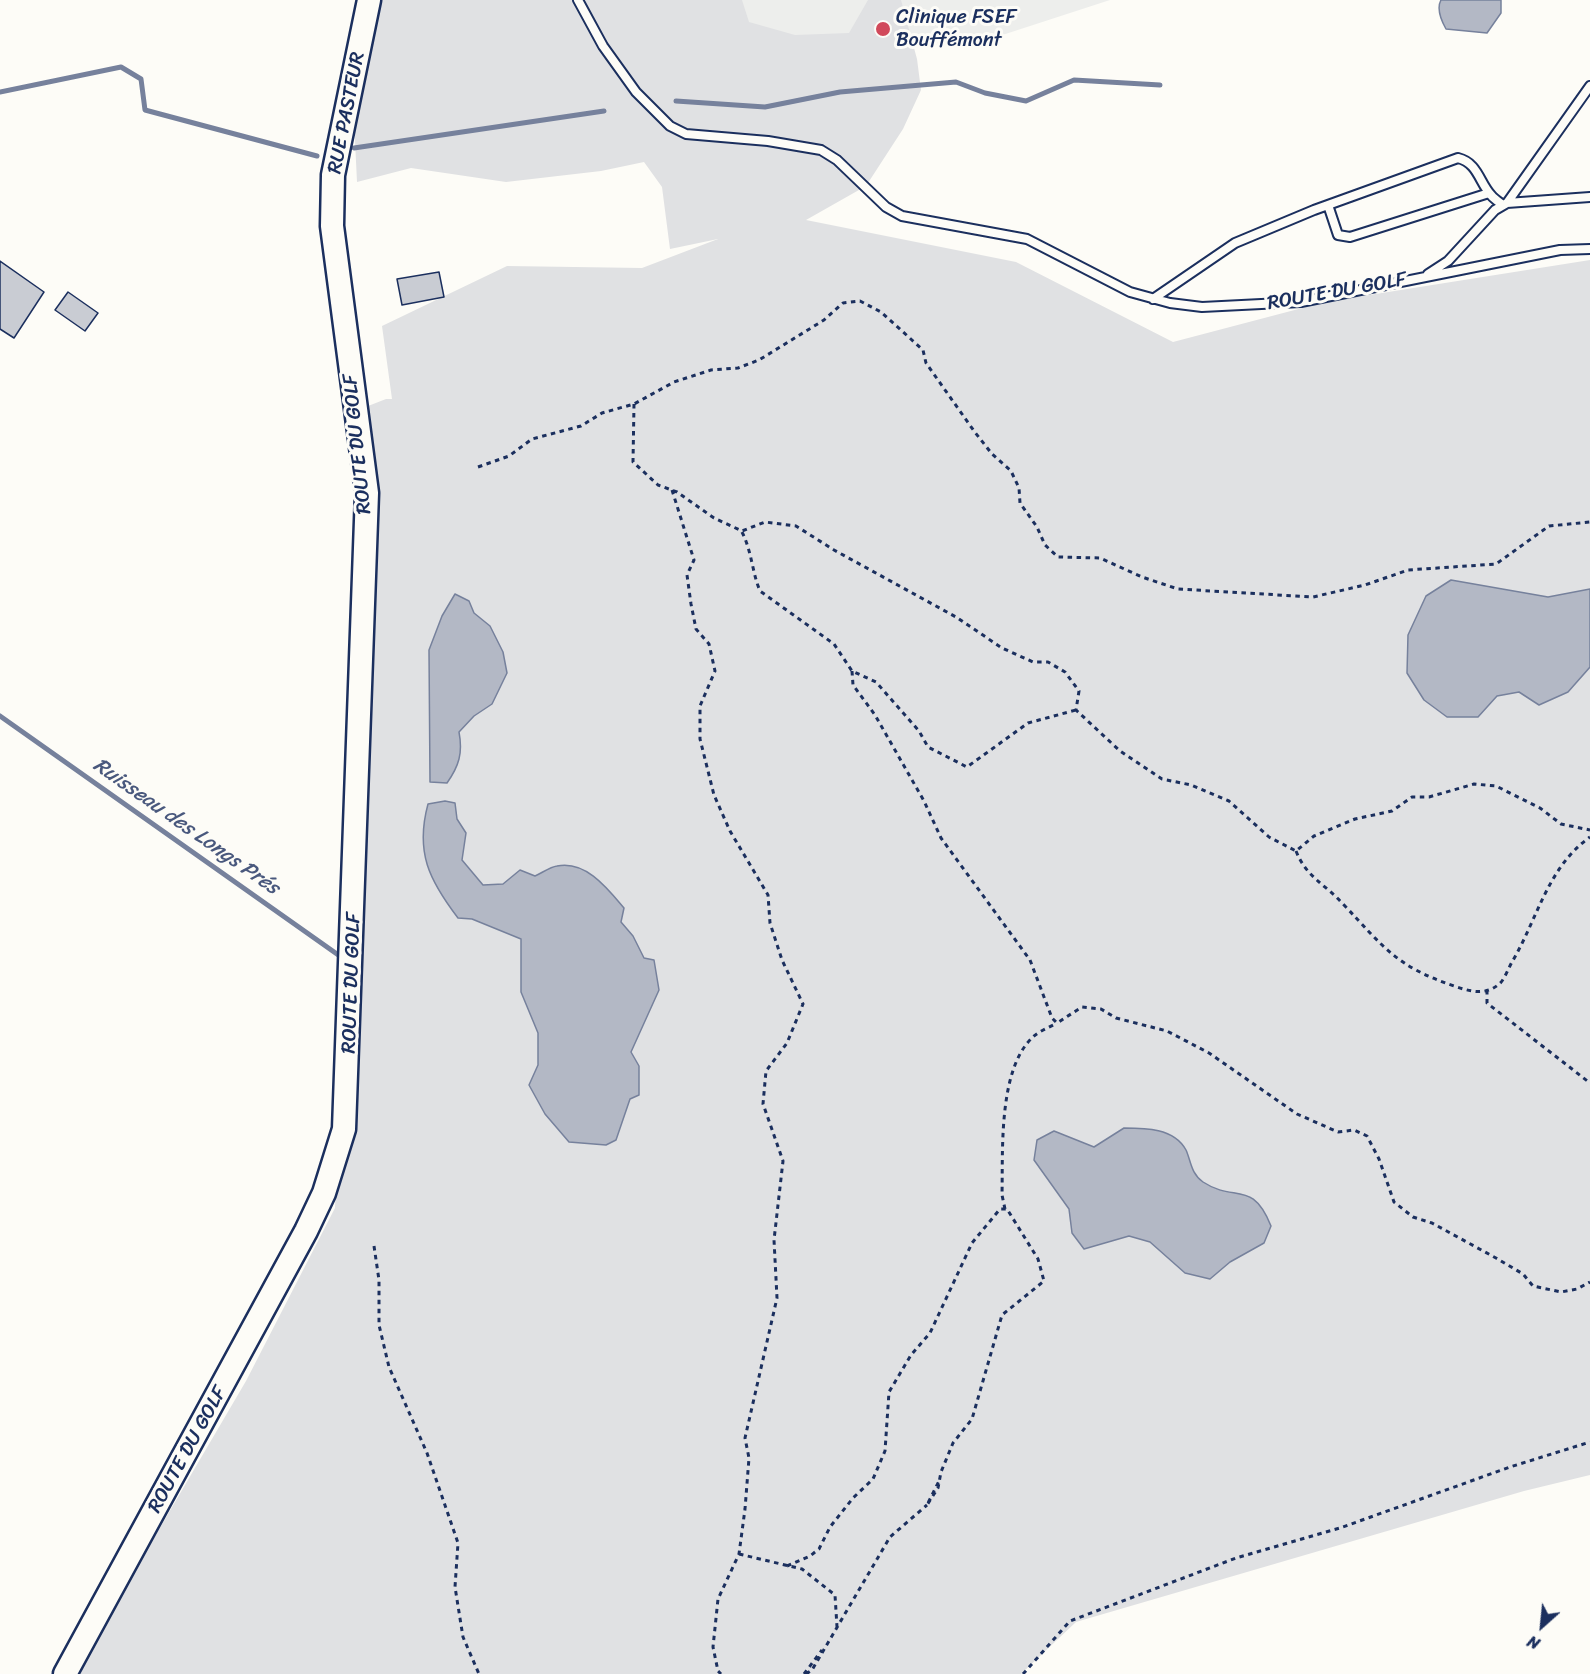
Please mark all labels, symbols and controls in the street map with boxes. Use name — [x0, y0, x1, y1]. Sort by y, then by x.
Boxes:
place label: Clinique FSEF Bouffémont — [896, 6, 1016, 53]
marker: Clinique FSEF Bouffémont — [874, 20, 892, 38]
street label: RUE PASTEUR — [323, 50, 371, 176]
street label: ROUTE DU GOLF — [1265, 268, 1409, 316]
street label: ROUTE DU GOLF — [339, 373, 377, 515]
water label: Ruisseau des Longs Prés — [88, 753, 284, 901]
street label: ROUTE DU GOLF — [338, 912, 366, 1054]
street label: ROUTE DU GOLF — [143, 1382, 233, 1518]
north arrow — [1512, 1596, 1572, 1656]
text: N — [1522, 1627, 1545, 1658]

